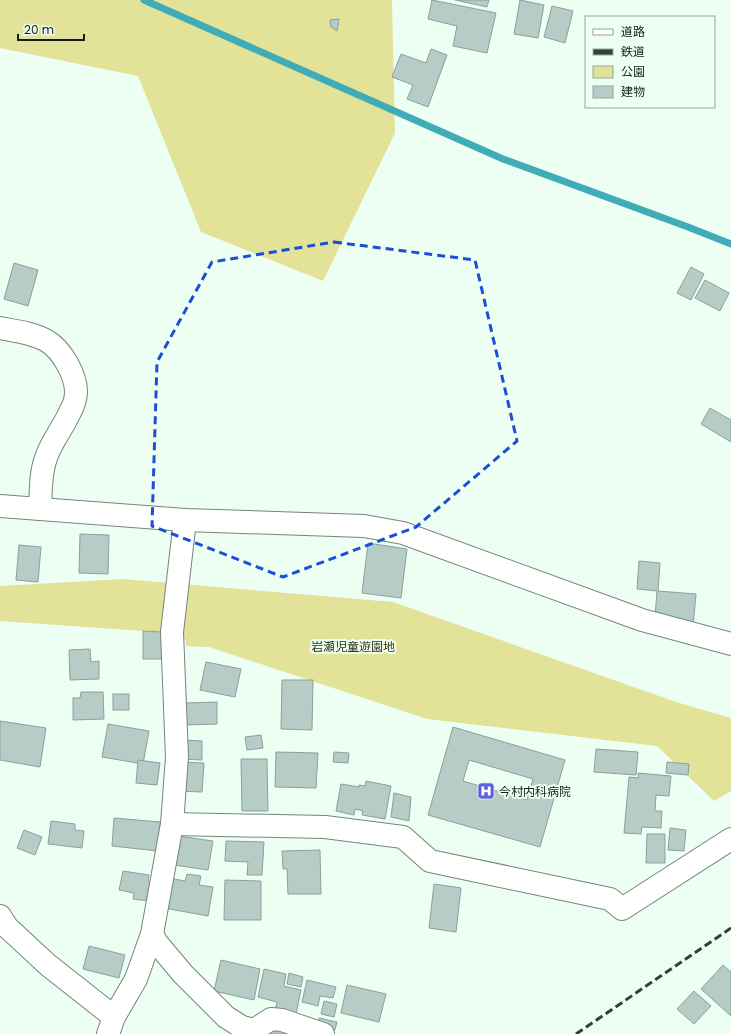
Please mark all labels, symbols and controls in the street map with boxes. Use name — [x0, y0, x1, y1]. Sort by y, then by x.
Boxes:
scale bar — [18, 16, 84, 42]
legend — [585, 16, 715, 108]
text: 20 m — [24, 21, 54, 38]
text: 道路 — [621, 23, 645, 40]
text: 鉄道 — [621, 43, 645, 60]
text: 公園 — [621, 63, 645, 80]
text: 建物 — [621, 83, 645, 100]
park label: 岩瀬児童遊園地 — [311, 638, 395, 655]
hospital icon: 今村内科病院 — [476, 781, 496, 801]
place label: 今村内科病院 — [499, 783, 571, 800]

